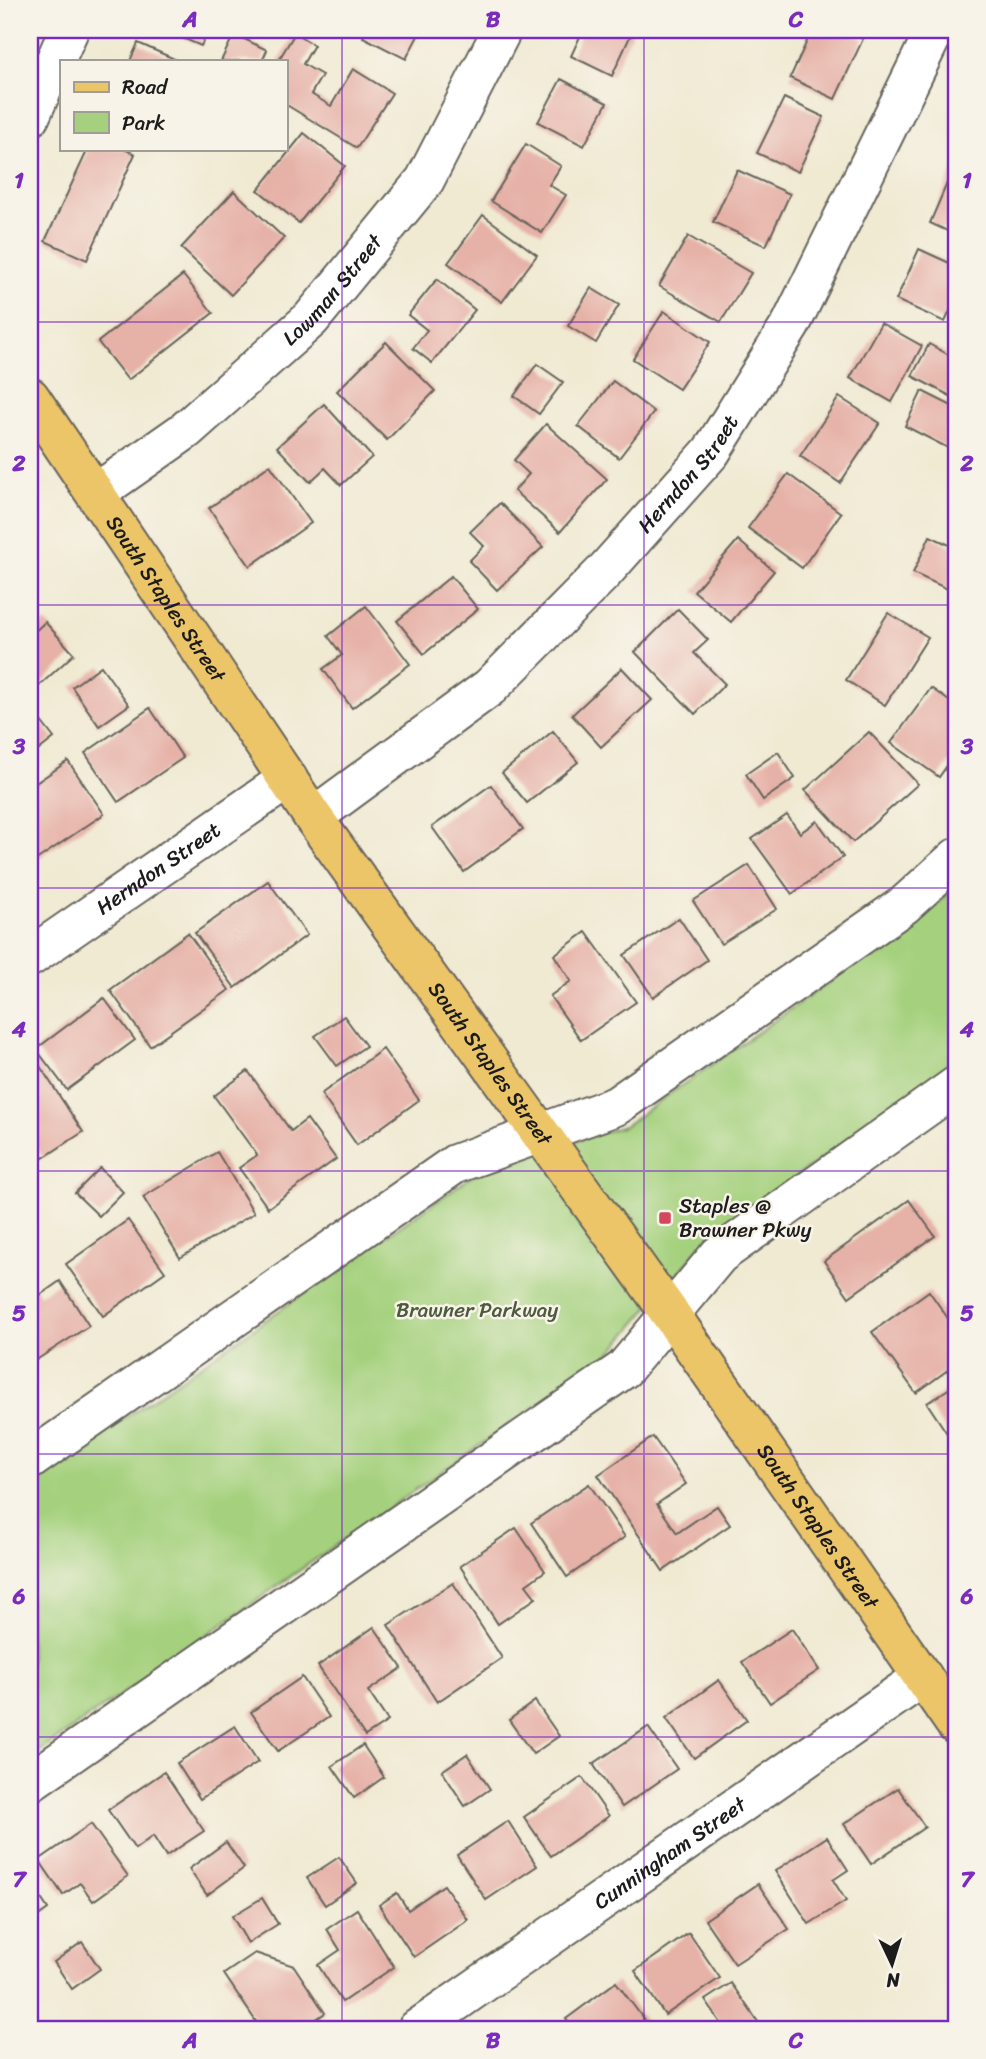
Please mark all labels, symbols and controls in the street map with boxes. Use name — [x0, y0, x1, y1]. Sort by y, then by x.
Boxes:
text: A — [181, 0, 198, 40]
text: B — [486, 0, 501, 40]
text: C — [788, 0, 804, 40]
legend — [60, 60, 287, 150]
text: Road — [122, 68, 169, 106]
text: Park — [122, 104, 165, 142]
text: 1 — [14, 160, 24, 201]
text: 1 — [962, 160, 972, 201]
street label: Lowman Street — [273, 224, 394, 355]
street label: Herndon Street — [628, 407, 749, 542]
text: 2 — [11, 443, 26, 484]
text: 2 — [959, 443, 974, 484]
street label: South Staples Street — [95, 507, 237, 691]
text: 3 — [12, 726, 26, 767]
text: 3 — [960, 726, 974, 767]
street label: Herndon Street — [88, 812, 229, 925]
street label: South Staples Street — [418, 973, 564, 1155]
text: 4 — [11, 1009, 27, 1050]
text: 4 — [959, 1009, 975, 1050]
place label: Staples @ Brawner Pkwy — [679, 1187, 812, 1249]
marker: Staples @ Brawner Pkwy — [657, 1210, 673, 1226]
park label: Brawner Parkway — [396, 1291, 558, 1329]
text: 5 — [12, 1293, 26, 1334]
text: 5 — [960, 1293, 974, 1334]
street label: South Staples Street — [746, 1435, 890, 1619]
text: 6 — [11, 1576, 26, 1617]
text: 6 — [959, 1576, 974, 1617]
street label: Cunningham Street — [585, 1786, 755, 1920]
text: 7 — [12, 1859, 27, 1900]
text: 7 — [960, 1859, 975, 1900]
north arrow — [856, 1930, 926, 2000]
text: N — [885, 1963, 902, 1997]
text: A — [181, 2020, 198, 2059]
text: B — [486, 2020, 501, 2059]
text: C — [788, 2020, 804, 2059]

